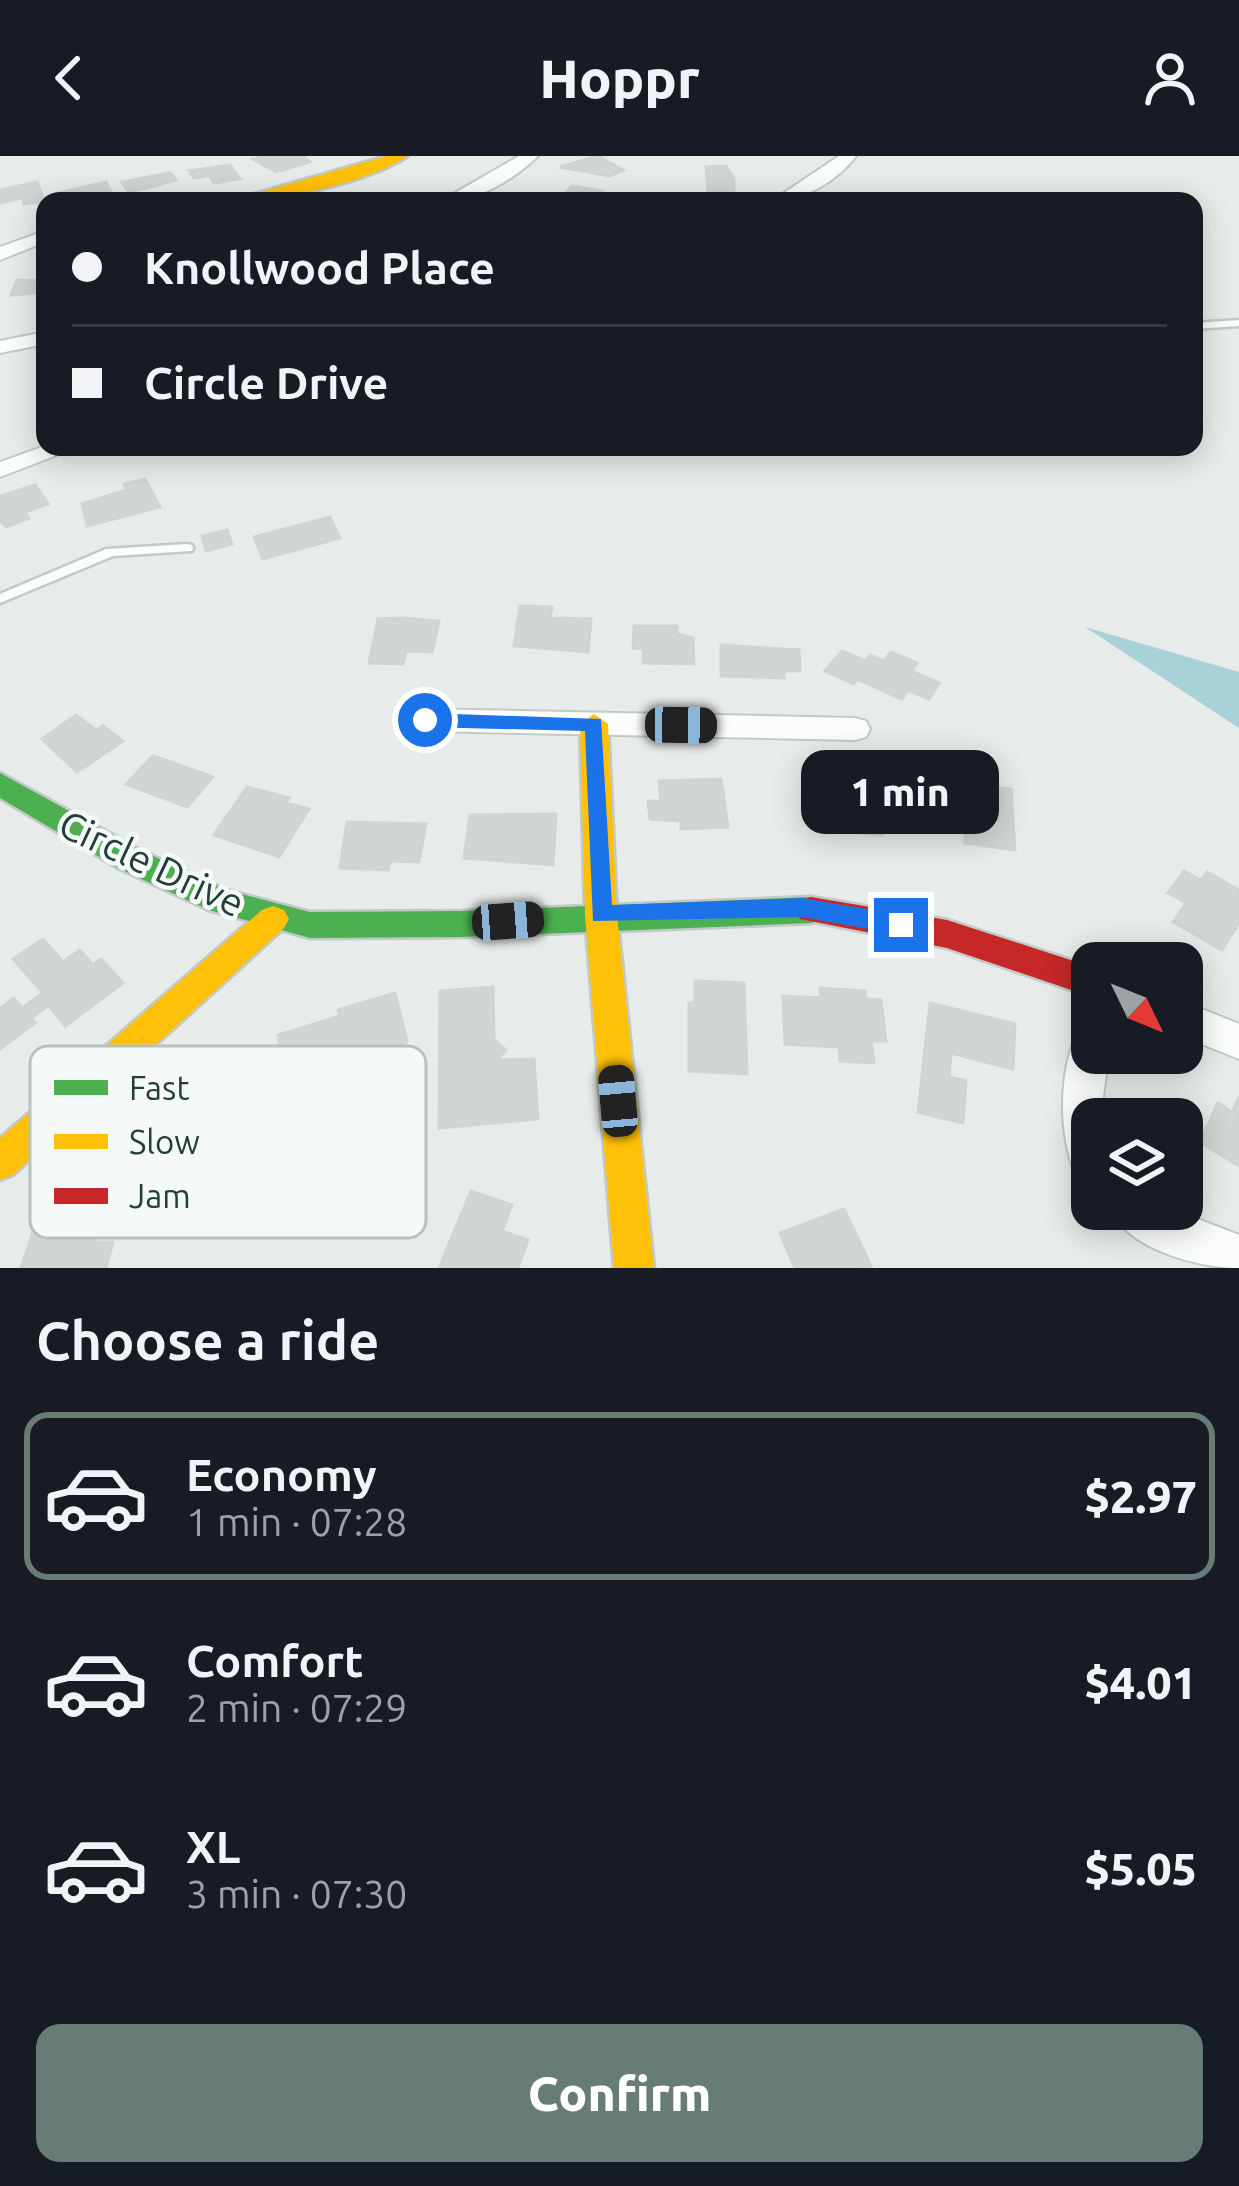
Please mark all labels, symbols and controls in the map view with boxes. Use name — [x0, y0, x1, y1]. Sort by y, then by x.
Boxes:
icon: back — [36, 45, 102, 111]
icon: person — [1137, 45, 1203, 111]
text: Hoppr — [539, 48, 700, 108]
text: Knollwood Place — [144, 242, 495, 293]
text: Circle Drive — [144, 357, 388, 408]
route start — [398, 693, 452, 747]
car — [645, 706, 717, 744]
callout: 1 min — [802, 751, 1000, 835]
text: 1 min — [850, 770, 950, 813]
street label: Circle Drive — [53, 801, 251, 925]
route end — [874, 898, 928, 952]
car — [471, 901, 545, 941]
north arrow — [1071, 942, 1203, 1074]
map controls — [1071, 942, 1203, 1230]
legend — [30, 1046, 426, 1238]
car — [597, 1064, 639, 1138]
text: Fast — [129, 1069, 189, 1106]
button: layers — [1071, 1098, 1203, 1230]
text: Slow — [129, 1123, 200, 1160]
text: Jam — [129, 1177, 191, 1214]
text: Choose a ride — [36, 1310, 379, 1370]
icon: car — [42, 1442, 150, 1550]
text: Economy — [186, 1449, 377, 1500]
text: $2.97 — [1084, 1471, 1197, 1522]
text: 1 min · 07:28 — [186, 1500, 407, 1543]
icon: car — [42, 1628, 150, 1736]
text: Comfort — [186, 1635, 363, 1686]
text: $4.01 — [1084, 1657, 1197, 1708]
text: 2 min · 07:29 — [186, 1686, 407, 1729]
icon: car — [42, 1814, 150, 1922]
text: XL — [186, 1821, 240, 1872]
text: $5.05 — [1084, 1843, 1197, 1894]
text: 3 min · 07:30 — [186, 1872, 407, 1915]
button: Confirm — [36, 2024, 1203, 2162]

